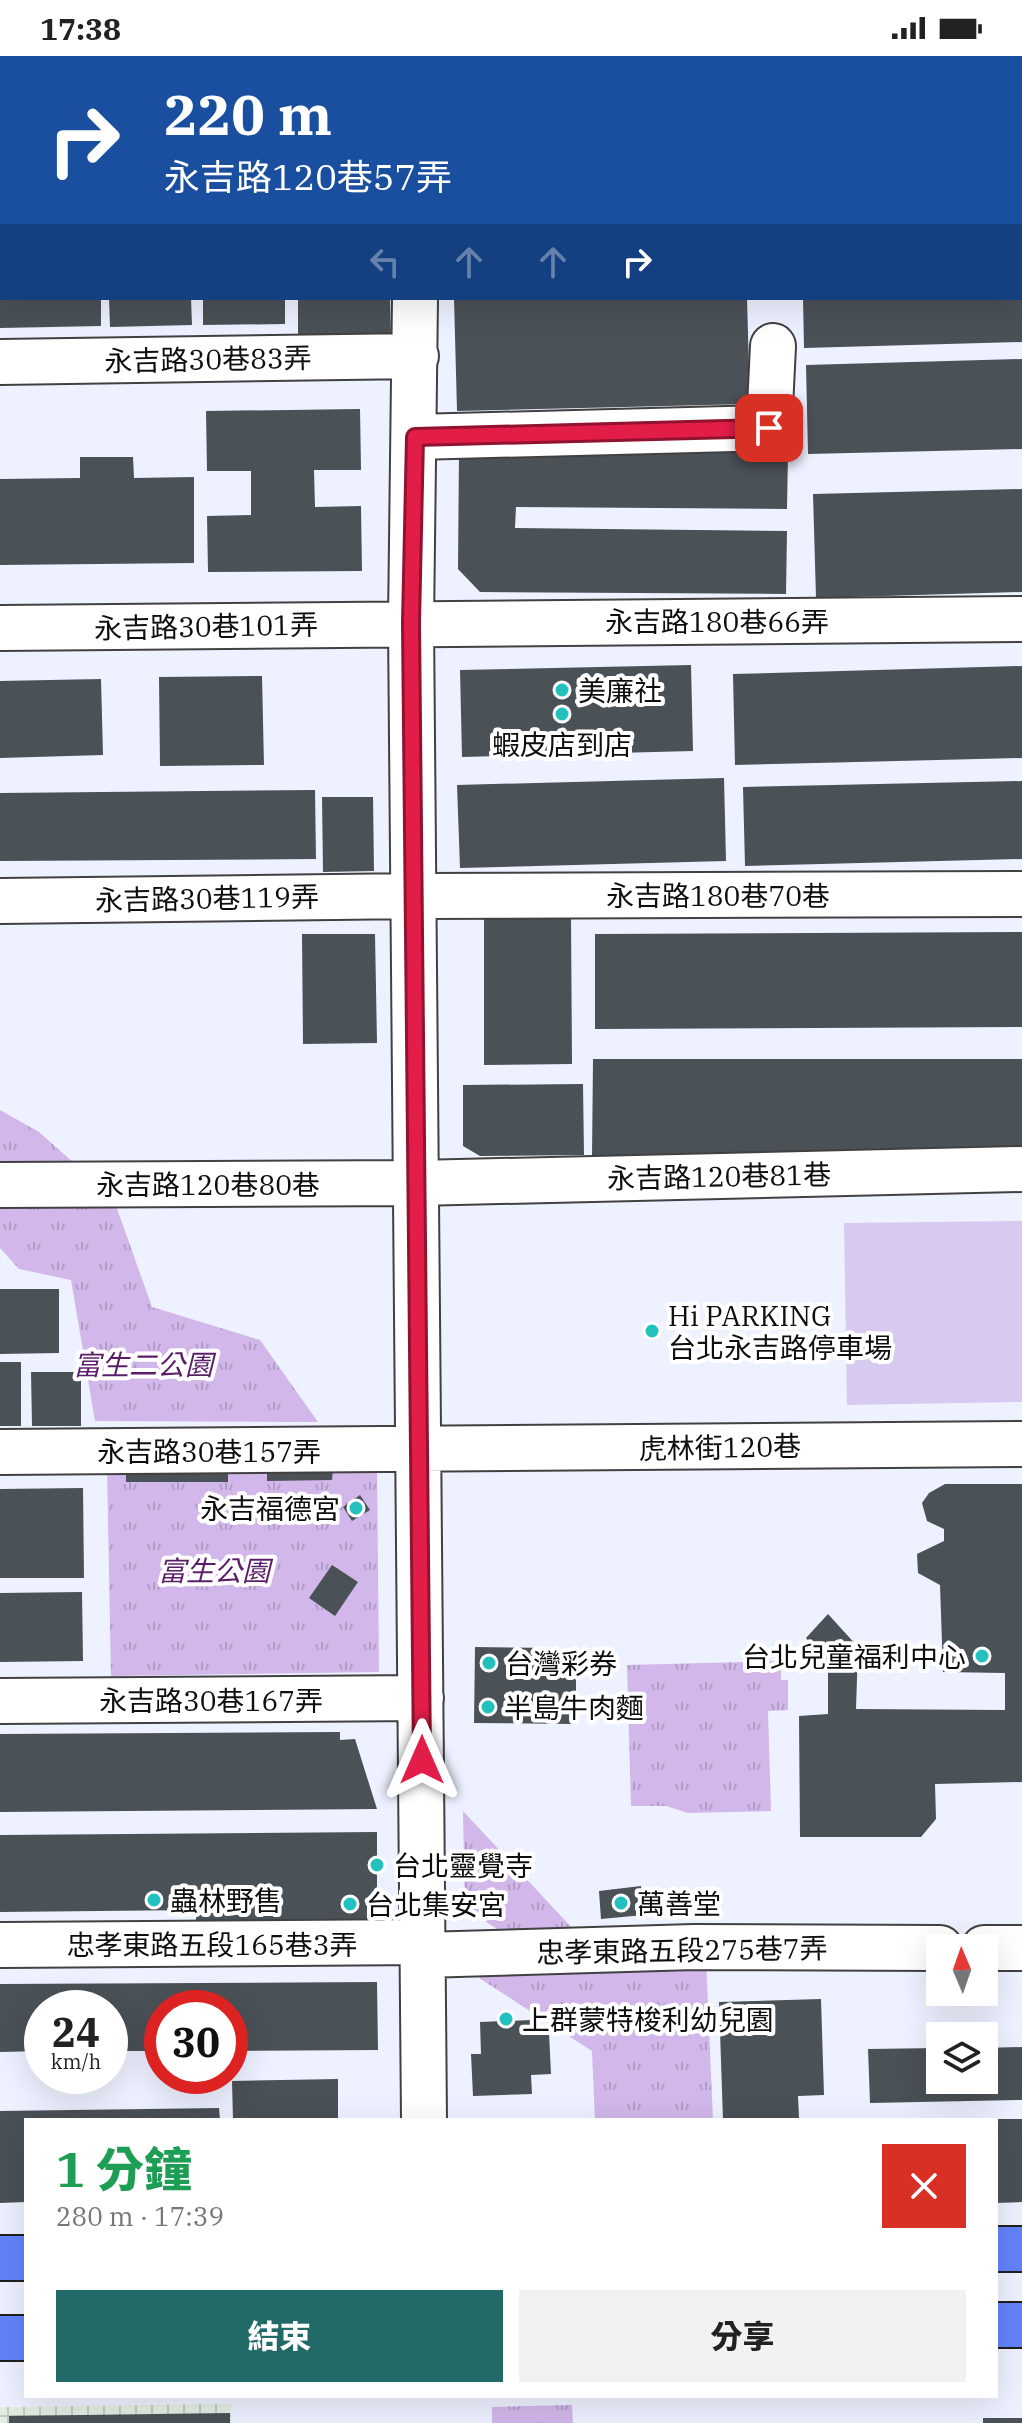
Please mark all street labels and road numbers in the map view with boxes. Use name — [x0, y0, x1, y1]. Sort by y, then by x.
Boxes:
street label: 永吉路30巷83弄 — [104, 339, 312, 379]
street label: 永吉路180巷66弄 — [605, 603, 829, 640]
street label: 永吉路30巷101弄 — [94, 606, 318, 646]
street label: 永吉路180巷70巷 — [606, 877, 830, 914]
street label: 永吉路30巷119弄 — [95, 878, 319, 918]
street label: 永吉路120巷81巷 — [607, 1156, 831, 1196]
street label: 永吉路120巷80巷 — [96, 1166, 320, 1203]
street label: 虎林街120巷 — [638, 1427, 802, 1467]
street label: 永吉路30巷157弄 — [97, 1433, 321, 1470]
street label: 永吉路30巷167弄 — [99, 1682, 323, 1719]
street label: 忠孝東路五段165巷3弄 — [66, 1926, 358, 1963]
street label: 忠孝東路五段275巷7弄 — [536, 1929, 828, 1971]

